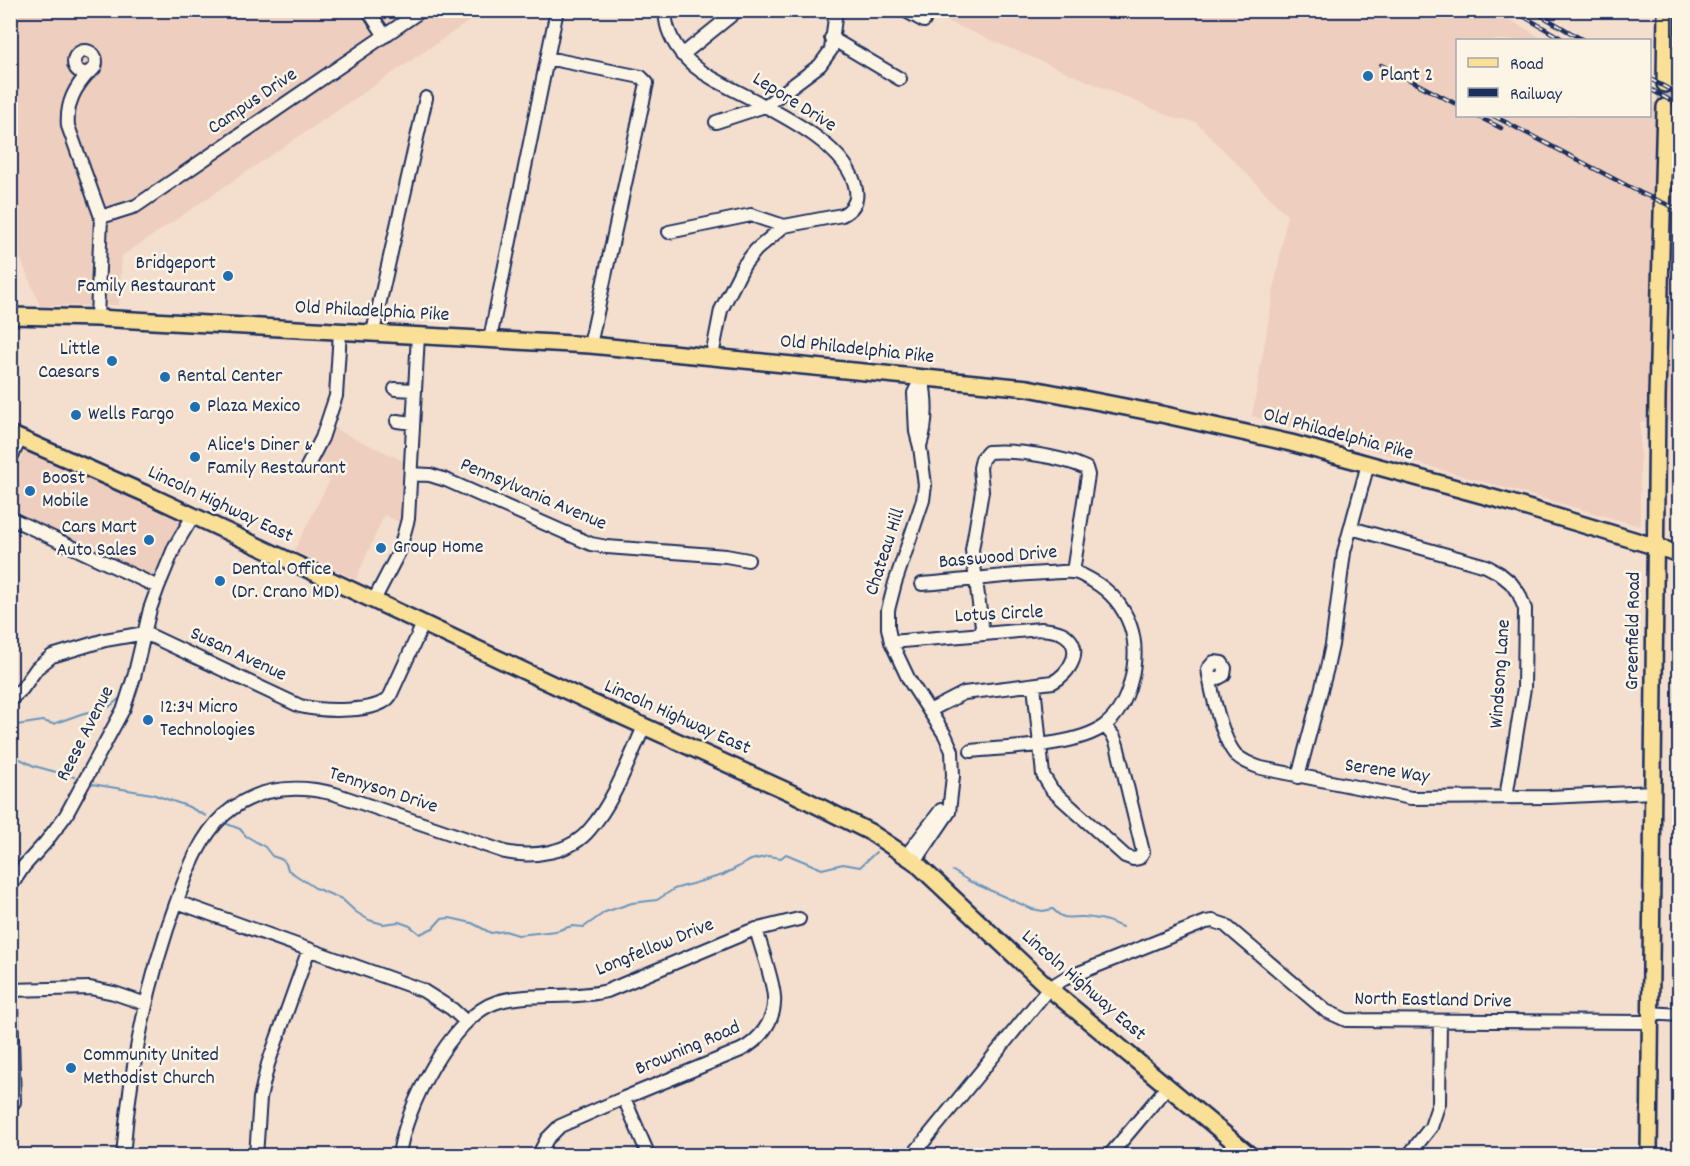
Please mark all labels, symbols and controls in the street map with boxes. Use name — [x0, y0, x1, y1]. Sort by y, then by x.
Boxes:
legend — [1456, 39, 1651, 117]
text: Road — [1510, 53, 1544, 78]
street label: Campus Drive — [203, 62, 303, 142]
place label: Plant 2 — [1380, 62, 1433, 90]
street label: Lepore Drive — [747, 66, 842, 140]
marker: Plant 2 — [1361, 69, 1375, 83]
text: Railway — [1510, 83, 1563, 108]
place label: Bridgeport Family Restaurant — [77, 250, 216, 301]
marker: Bridgeport Family Restaurant — [221, 269, 235, 283]
street label: Old Philadelphia Pike — [294, 294, 450, 330]
street label: Old Philadelphia Pike — [779, 328, 936, 372]
place label: Little Caesars — [38, 336, 100, 387]
marker: Little Caesars — [105, 354, 119, 368]
place label: Rental Center — [177, 363, 283, 391]
marker: Rental Center — [158, 370, 172, 384]
place label: Plaza Mexico — [207, 393, 300, 421]
marker: Plaza Mexico — [188, 400, 202, 414]
place label: Wells Fargo — [88, 401, 174, 429]
street label: Old Philadelphia Pike — [1260, 401, 1417, 469]
marker: Wells Fargo — [69, 408, 83, 422]
place label: Alice's Diner & Family Restaurant — [207, 432, 346, 483]
marker: Alice's Diner & Family Restaurant — [188, 450, 202, 464]
street label: Pennsylvania Avenue — [455, 451, 611, 539]
street label: Lincoln Highway East — [143, 459, 297, 551]
place label: Boost Mobile — [42, 465, 89, 516]
marker: Boost Mobile — [23, 484, 37, 498]
street label: Chateau Hill — [859, 504, 913, 599]
place label: Cars Mart Auto Sales — [56, 514, 137, 565]
marker: Cars Mart Auto Sales — [142, 533, 156, 547]
place label: Group Home — [393, 534, 484, 562]
street label: Basswood Drive — [938, 539, 1059, 577]
marker: Group Home — [374, 541, 388, 555]
place label: Dental Office (Dr. Crano MD) — [232, 556, 339, 607]
street label: Greenfield Road — [1619, 571, 1649, 691]
marker: Dental Office (Dr. Crano MD) — [213, 574, 227, 588]
street label: Lotus Circle — [954, 599, 1044, 631]
street label: Windsong Lane — [1483, 618, 1519, 729]
street label: Susan Avenue — [185, 620, 291, 690]
street label: Lincoln Highway East — [599, 673, 755, 763]
street label: Reese Avenue — [50, 681, 122, 787]
place label: 12:34 Micro Technologies — [160, 694, 255, 745]
marker: 12:34 Micro Technologies — [141, 713, 155, 727]
street label: Serene Way — [1343, 752, 1432, 792]
street label: Tennyson Drive — [325, 760, 441, 822]
street label: Longfellow Drive — [592, 911, 719, 984]
street label: Lincoln Highway East — [1014, 924, 1152, 1048]
street label: North Eastland Drive — [1354, 986, 1512, 1016]
street label: Browning Road — [631, 1014, 745, 1084]
place label: Community United Methodist Church — [83, 1042, 219, 1093]
marker: Community United Methodist Church — [64, 1061, 78, 1075]

